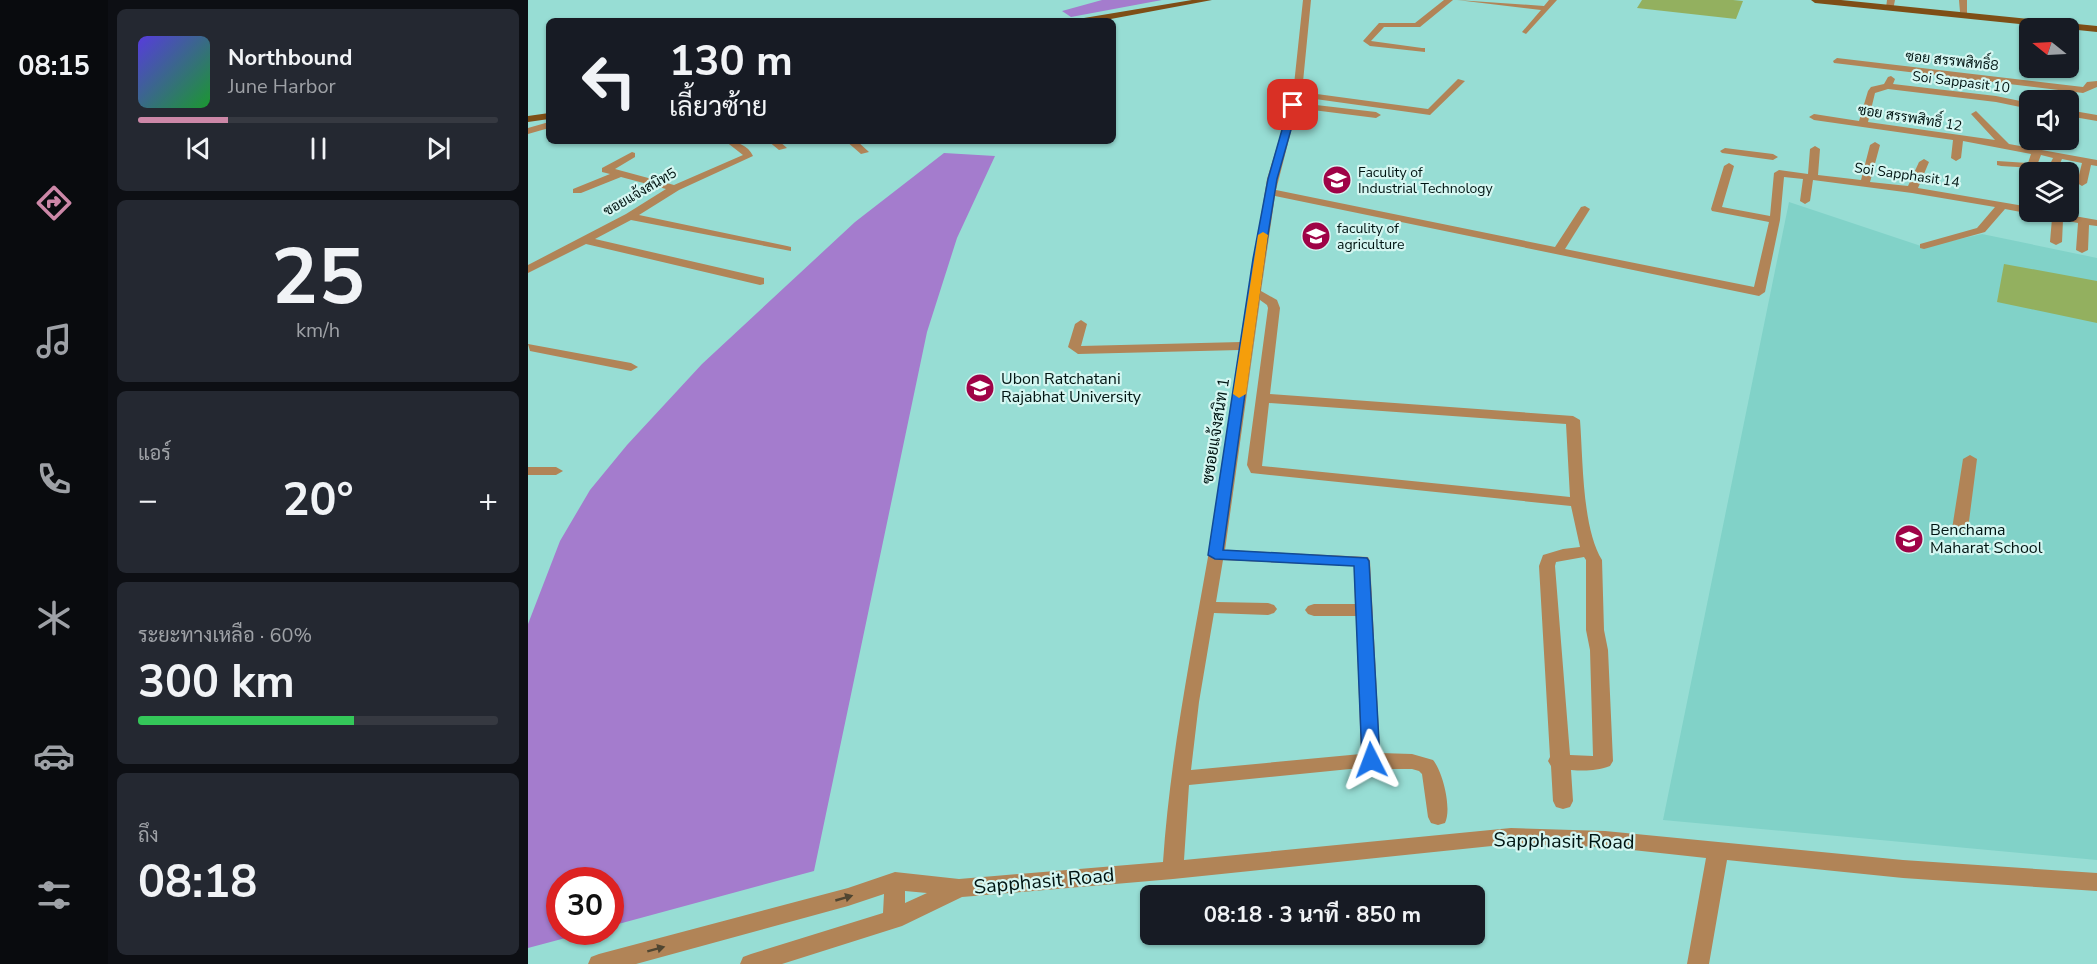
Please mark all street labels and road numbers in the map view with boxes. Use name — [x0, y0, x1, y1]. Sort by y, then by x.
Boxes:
street label: ซอย สรรพสิทธิ์8 — [1905, 43, 2000, 75]
street label: Soi Sappasit 10 — [1911, 67, 2011, 97]
street label: ซอย สรรพสิทธิ์ 12 — [1856, 97, 1964, 136]
street label: Soi Sapphasit 14 — [1853, 158, 1961, 192]
street label: ซอยแจ้งสนิท5 — [600, 163, 680, 221]
street label: ซซอยแจ้งสนิท 1 — [1197, 376, 1235, 486]
street label: Sapphasit Road — [1493, 826, 1635, 856]
street label: Sapphasit Road — [973, 861, 1115, 901]

